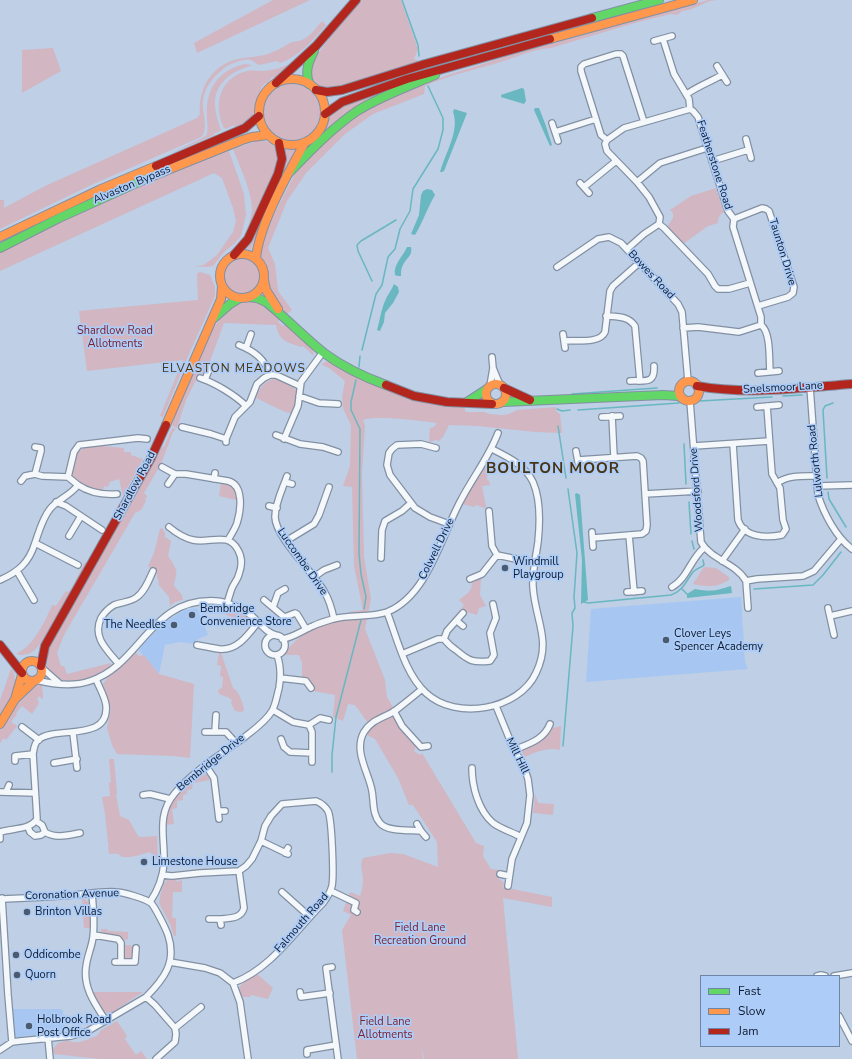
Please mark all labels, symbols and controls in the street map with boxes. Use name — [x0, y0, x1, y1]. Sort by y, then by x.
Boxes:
street label: Featherstone Road — [693, 119, 735, 211]
street label: Alvaston Bypass — [91, 163, 173, 207]
street label: Taunton Drive — [766, 217, 798, 287]
street label: Bowes Road — [625, 248, 677, 302]
park label: Shardlow Road Allotments — [77, 324, 153, 350]
district label: ELVASTON MEADOWS — [162, 362, 306, 376]
street label: Snelsmoor Lane — [743, 379, 823, 397]
street label: Lulworth Road — [806, 424, 826, 498]
street label: Woodsford Drive — [687, 448, 707, 532]
street label: Shardlow Road — [111, 449, 159, 523]
district label: BOULTON MOOR — [486, 460, 620, 478]
street label: Colwell Drive — [416, 516, 458, 582]
street label: Luccombe Drive — [274, 526, 330, 598]
place label: Windmill Playgroup — [513, 555, 564, 581]
marker: Windmill Playgroup — [500, 563, 510, 573]
place label: Bembridge Convenience Store — [200, 602, 292, 628]
marker: Bembridge Convenience Store — [187, 610, 197, 620]
place label: The Needles — [104, 618, 166, 632]
marker: The Needles — [169, 620, 179, 630]
place label: Clover Leys Spencer Academy — [674, 627, 763, 653]
marker: Clover Leys Spencer Academy — [661, 635, 671, 645]
street label: Bembridge Drive — [175, 732, 247, 794]
street label: Mill Hill — [503, 736, 531, 776]
place label: Limestone House — [152, 855, 238, 869]
marker: Limestone House — [139, 857, 149, 867]
street label: Coronation Avenue — [25, 887, 119, 903]
street label: Falmouth Road — [272, 890, 332, 956]
place label: Brinton Villas — [35, 905, 102, 919]
marker: Brinton Villas — [22, 907, 32, 917]
park label: Field Lane Recreation Ground — [374, 921, 466, 947]
place label: Oddicombe — [24, 948, 81, 962]
marker: Oddicombe — [11, 950, 21, 960]
place label: Quorn — [25, 968, 56, 982]
marker: Quorn — [12, 970, 22, 980]
legend — [700, 975, 840, 1047]
text: Fast — [738, 983, 761, 999]
text: Slow — [738, 1003, 766, 1019]
place label: Holbrook Road Post Office — [37, 1013, 111, 1039]
park label: Field Lane Allotments — [357, 1015, 413, 1041]
marker: Holbrook Road Post Office — [24, 1021, 34, 1031]
text: Jam — [738, 1023, 759, 1039]

